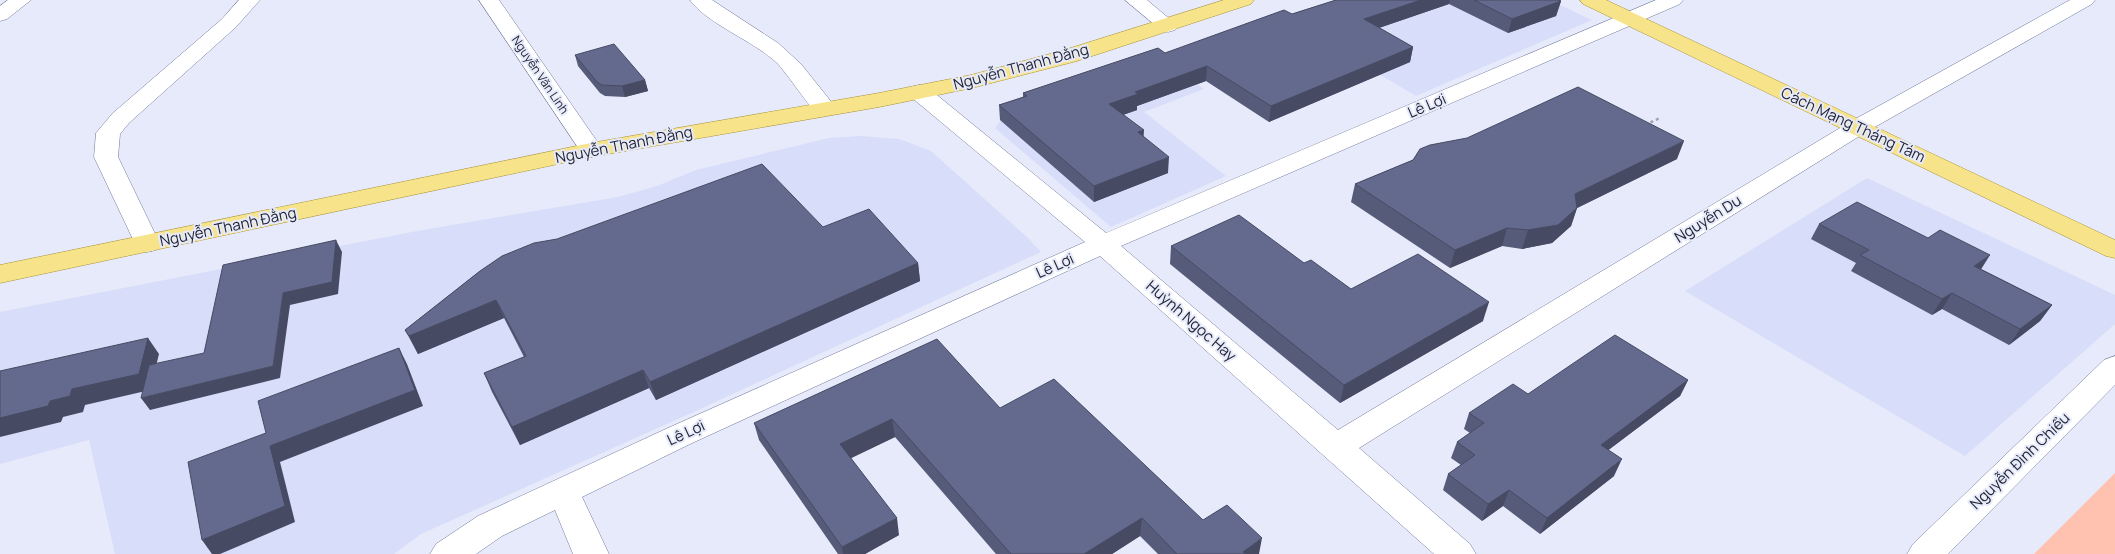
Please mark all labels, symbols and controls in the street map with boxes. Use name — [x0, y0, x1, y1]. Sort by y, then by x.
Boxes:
street label: Nguyễn Văn Linh — [508, 32, 573, 117]
street label: Nguyễn Thanh Đằng — [951, 38, 1091, 95]
street label: Cách Mạng Tháng Tám — [1778, 82, 1929, 167]
street label: Lê Lợi — [1405, 88, 1449, 123]
street label: Nguyễn Thanh Đằng — [554, 121, 694, 168]
street label: Nguyễn Du — [1670, 190, 1745, 247]
street label: Nguyễn Thanh Đằng — [158, 202, 298, 251]
street label: Lê Lợi — [1032, 248, 1077, 283]
street label: Huỳnh Ngọc Hay — [1142, 276, 1241, 366]
street label: Nguyễn Đình Chiểu — [1965, 408, 2074, 514]
street label: Lê Lợi — [663, 415, 708, 450]

